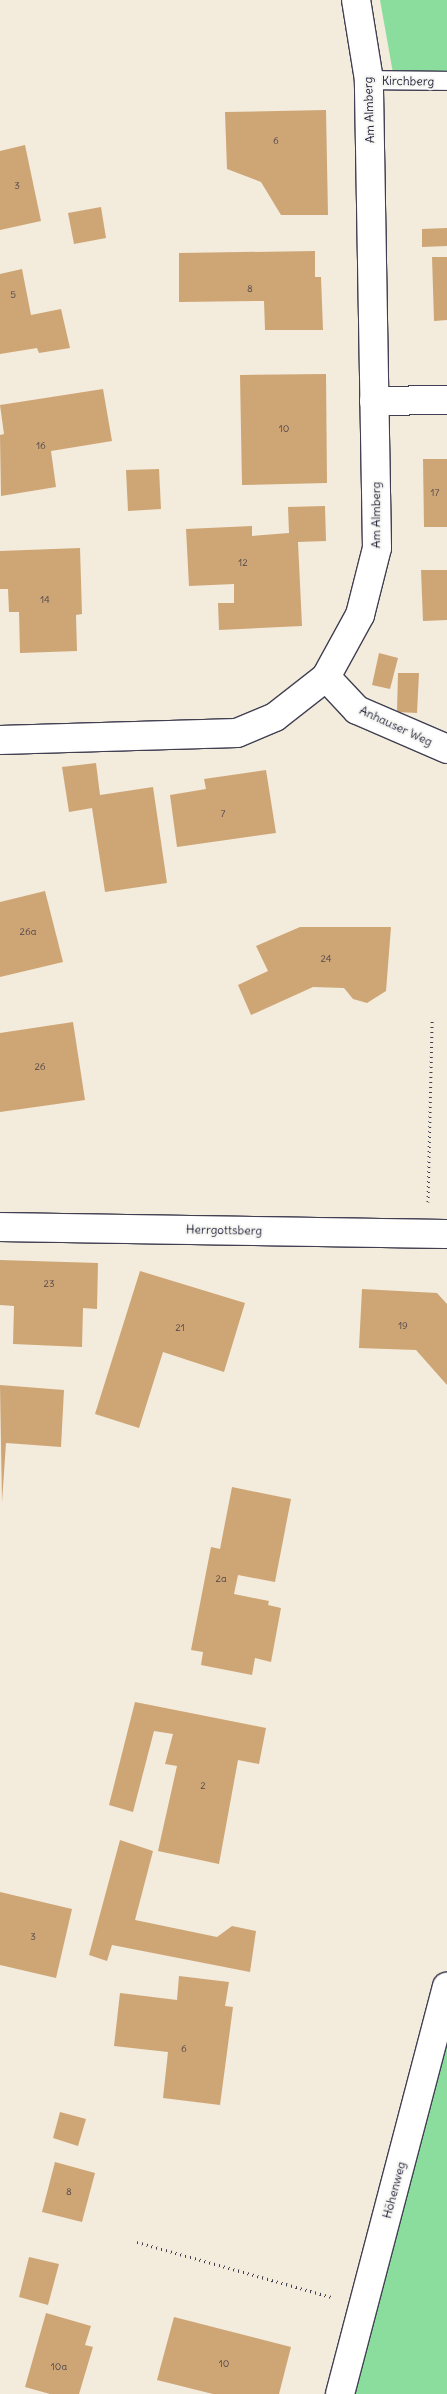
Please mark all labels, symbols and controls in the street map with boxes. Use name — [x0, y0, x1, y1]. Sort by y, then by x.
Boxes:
street label: Kirchberg — [382, 73, 434, 89]
street label: Am Almberg — [361, 76, 377, 144]
house number: 6 — [273, 135, 279, 147]
house number: 3 — [14, 180, 20, 192]
house number: 8 — [247, 283, 253, 295]
house number: 5 — [10, 289, 16, 301]
house number: 10 — [279, 423, 289, 435]
house number: 16 — [36, 440, 46, 452]
street label: Am Almberg — [369, 482, 383, 548]
house number: 17 — [431, 487, 439, 499]
house number: 12 — [238, 557, 248, 569]
house number: 14 — [40, 594, 50, 606]
street label: Anhauser Weg — [357, 703, 435, 749]
house number: 7 — [221, 808, 225, 820]
house number: 26a — [20, 926, 36, 938]
house number: 24 — [320, 953, 332, 965]
house number: 26 — [34, 1061, 46, 1073]
street label: Herrgottsberg — [186, 1222, 262, 1238]
house number: 23 — [43, 1278, 55, 1290]
house number: 19 — [398, 1320, 408, 1332]
house number: 21 — [175, 1322, 185, 1334]
house number: 2a — [215, 1573, 227, 1585]
house number: 2 — [200, 1780, 206, 1792]
house number: 3 — [30, 1931, 36, 1943]
house number: 6 — [181, 2043, 187, 2055]
street label: Höhenweg — [380, 2160, 408, 2220]
house number: 8 — [66, 2186, 72, 2198]
house number: 10 — [219, 2358, 229, 2370]
house number: 10a — [51, 2361, 67, 2373]

